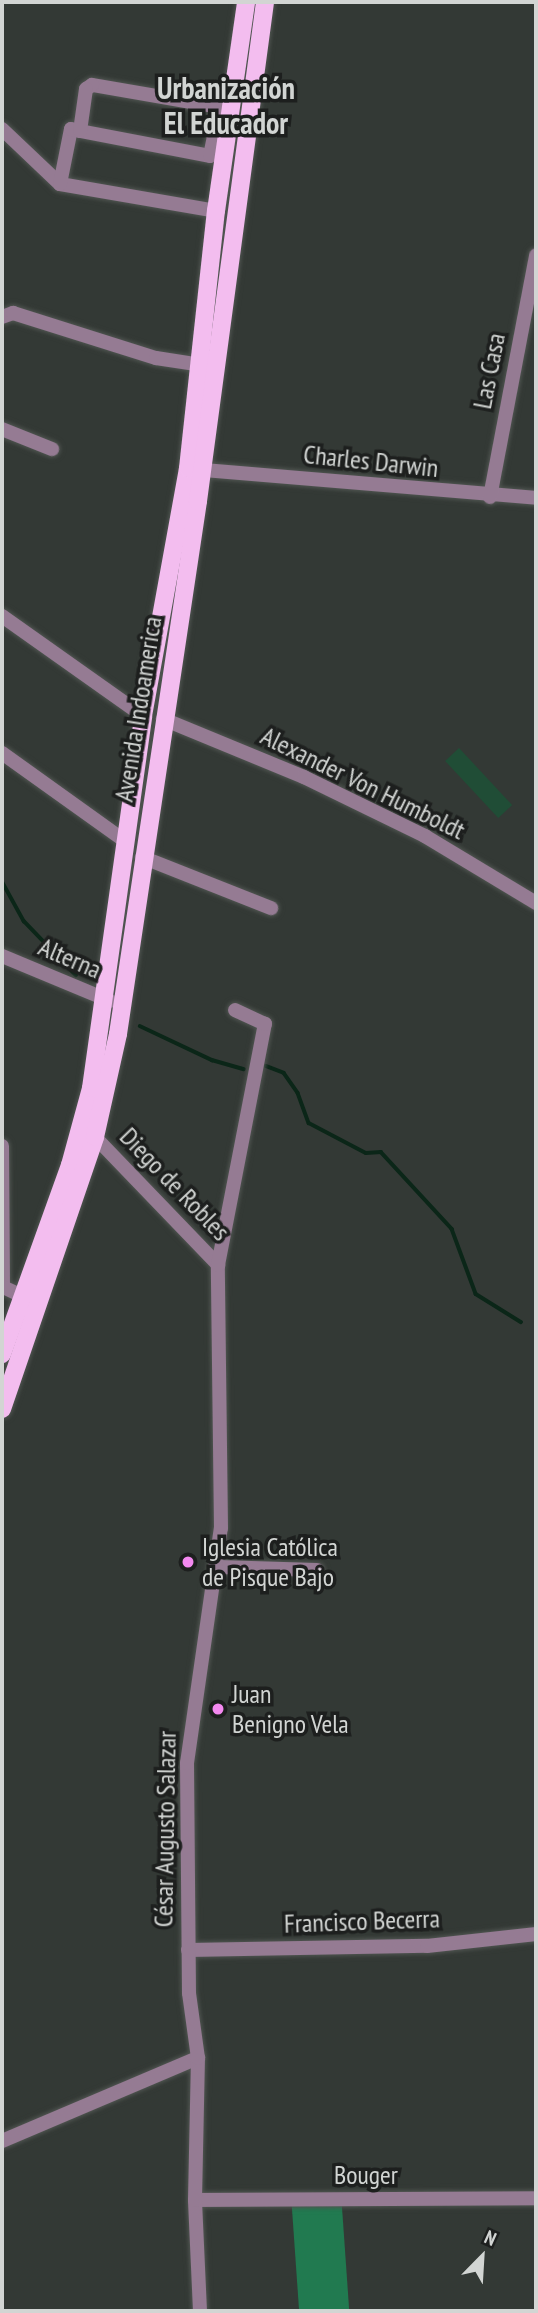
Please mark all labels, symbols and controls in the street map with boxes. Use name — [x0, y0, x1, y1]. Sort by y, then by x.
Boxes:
district label: Urbanización El Educador — [157, 70, 295, 140]
street label: Las Casa — [466, 331, 512, 411]
street label: Charles Darwin — [302, 438, 440, 484]
street label: Avenida Indoamerica — [108, 614, 168, 804]
street label: Alexander Von Humboldt — [256, 720, 470, 846]
street label: Alterna — [34, 931, 106, 985]
street label: Diego de Robles — [113, 1121, 237, 1247]
place label: Iglesia Católica de Pisque Bajo — [202, 1531, 338, 1592]
marker: Iglesia Católica de Pisque Bajo — [180, 1554, 196, 1570]
place label: Juan Benigno Vela — [232, 1678, 349, 1740]
marker: Juan Benigno Vela — [210, 1701, 226, 1717]
street label: César Augusto Salazar — [148, 1730, 182, 1928]
street label: Francisco Becerra — [284, 1903, 440, 1939]
street label: Bouger — [334, 2159, 398, 2191]
north arrow — [447, 2222, 517, 2292]
text: N — [481, 2225, 500, 2251]

